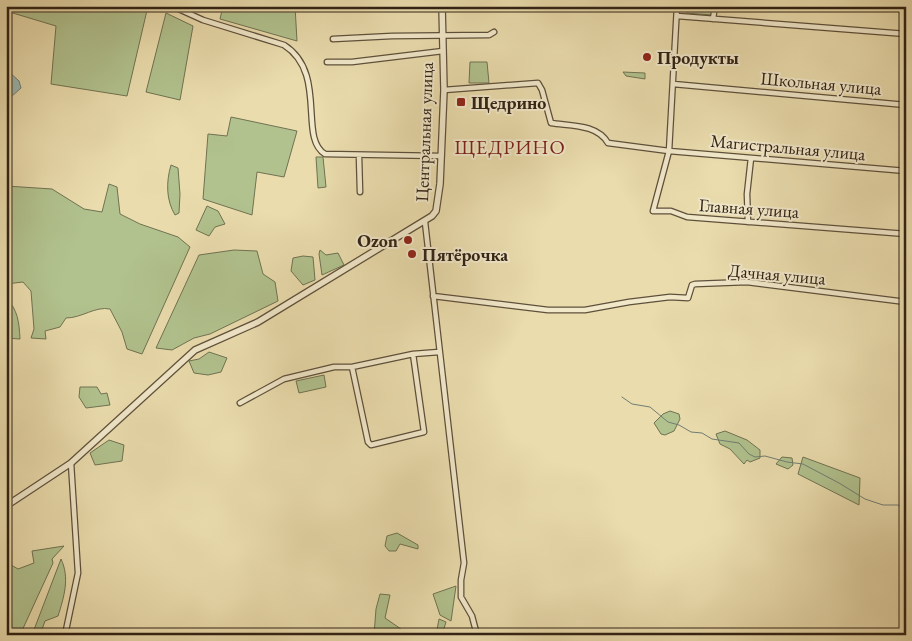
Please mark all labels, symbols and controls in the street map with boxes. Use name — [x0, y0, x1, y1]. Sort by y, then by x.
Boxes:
place label: Продукты — [657, 46, 739, 69]
marker: Продукты — [641, 51, 653, 63]
street label: Центральная улица — [410, 61, 438, 202]
street label: Школьная улица — [760, 66, 883, 100]
place label: Щедрино — [471, 91, 546, 114]
marker: Щедрино — [455, 96, 467, 108]
street label: Магистральная улица — [709, 129, 867, 165]
district label: ЩЕДРИНО — [454, 134, 566, 160]
street label: Главная улица — [698, 193, 801, 223]
place label: Ozon — [357, 229, 398, 252]
marker: Ozon — [402, 234, 414, 246]
place label: Пятёрочка — [422, 243, 508, 266]
marker: Пятёрочка — [406, 248, 418, 260]
street label: Дачная улица — [727, 258, 828, 290]

